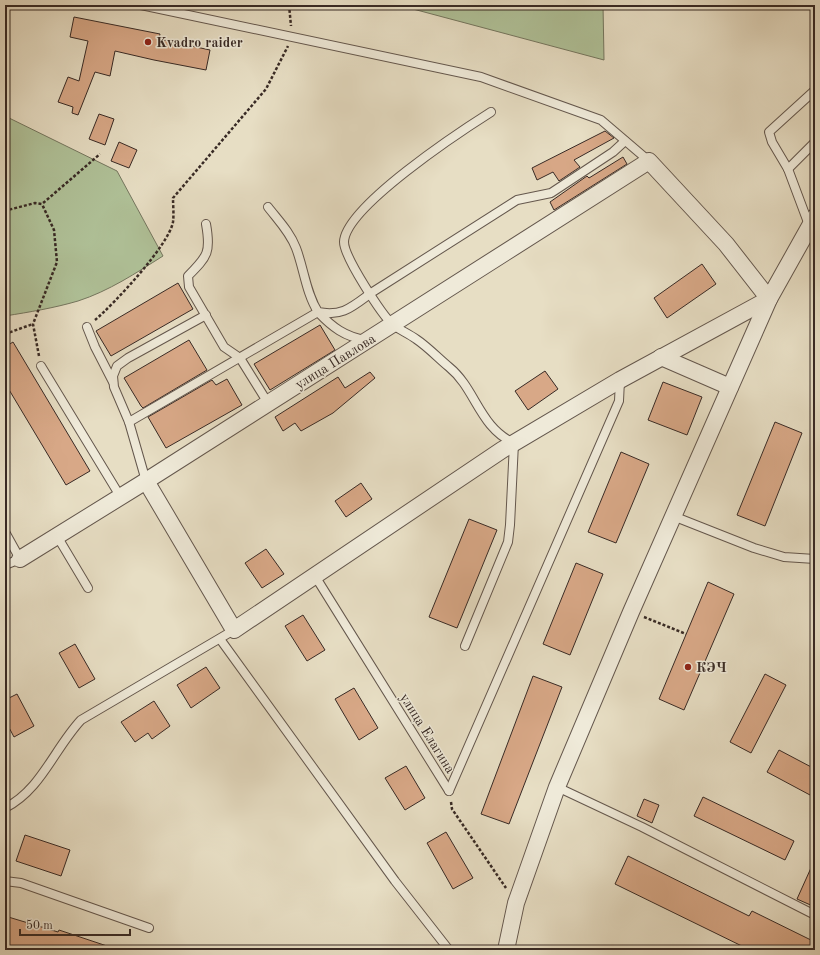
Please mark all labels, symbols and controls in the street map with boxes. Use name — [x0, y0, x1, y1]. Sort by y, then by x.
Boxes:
place label: Kvadro raider — [156, 36, 243, 50]
marker: Kvadro raider — [143, 37, 153, 47]
street label: улица Павлова — [293, 331, 378, 392]
place label: КЭЧ — [696, 661, 727, 675]
marker: КЭЧ — [683, 662, 693, 672]
street label: улица Елагина — [397, 691, 457, 776]
scale bar — [20, 911, 130, 937]
text: 50 m — [26, 919, 53, 932]

